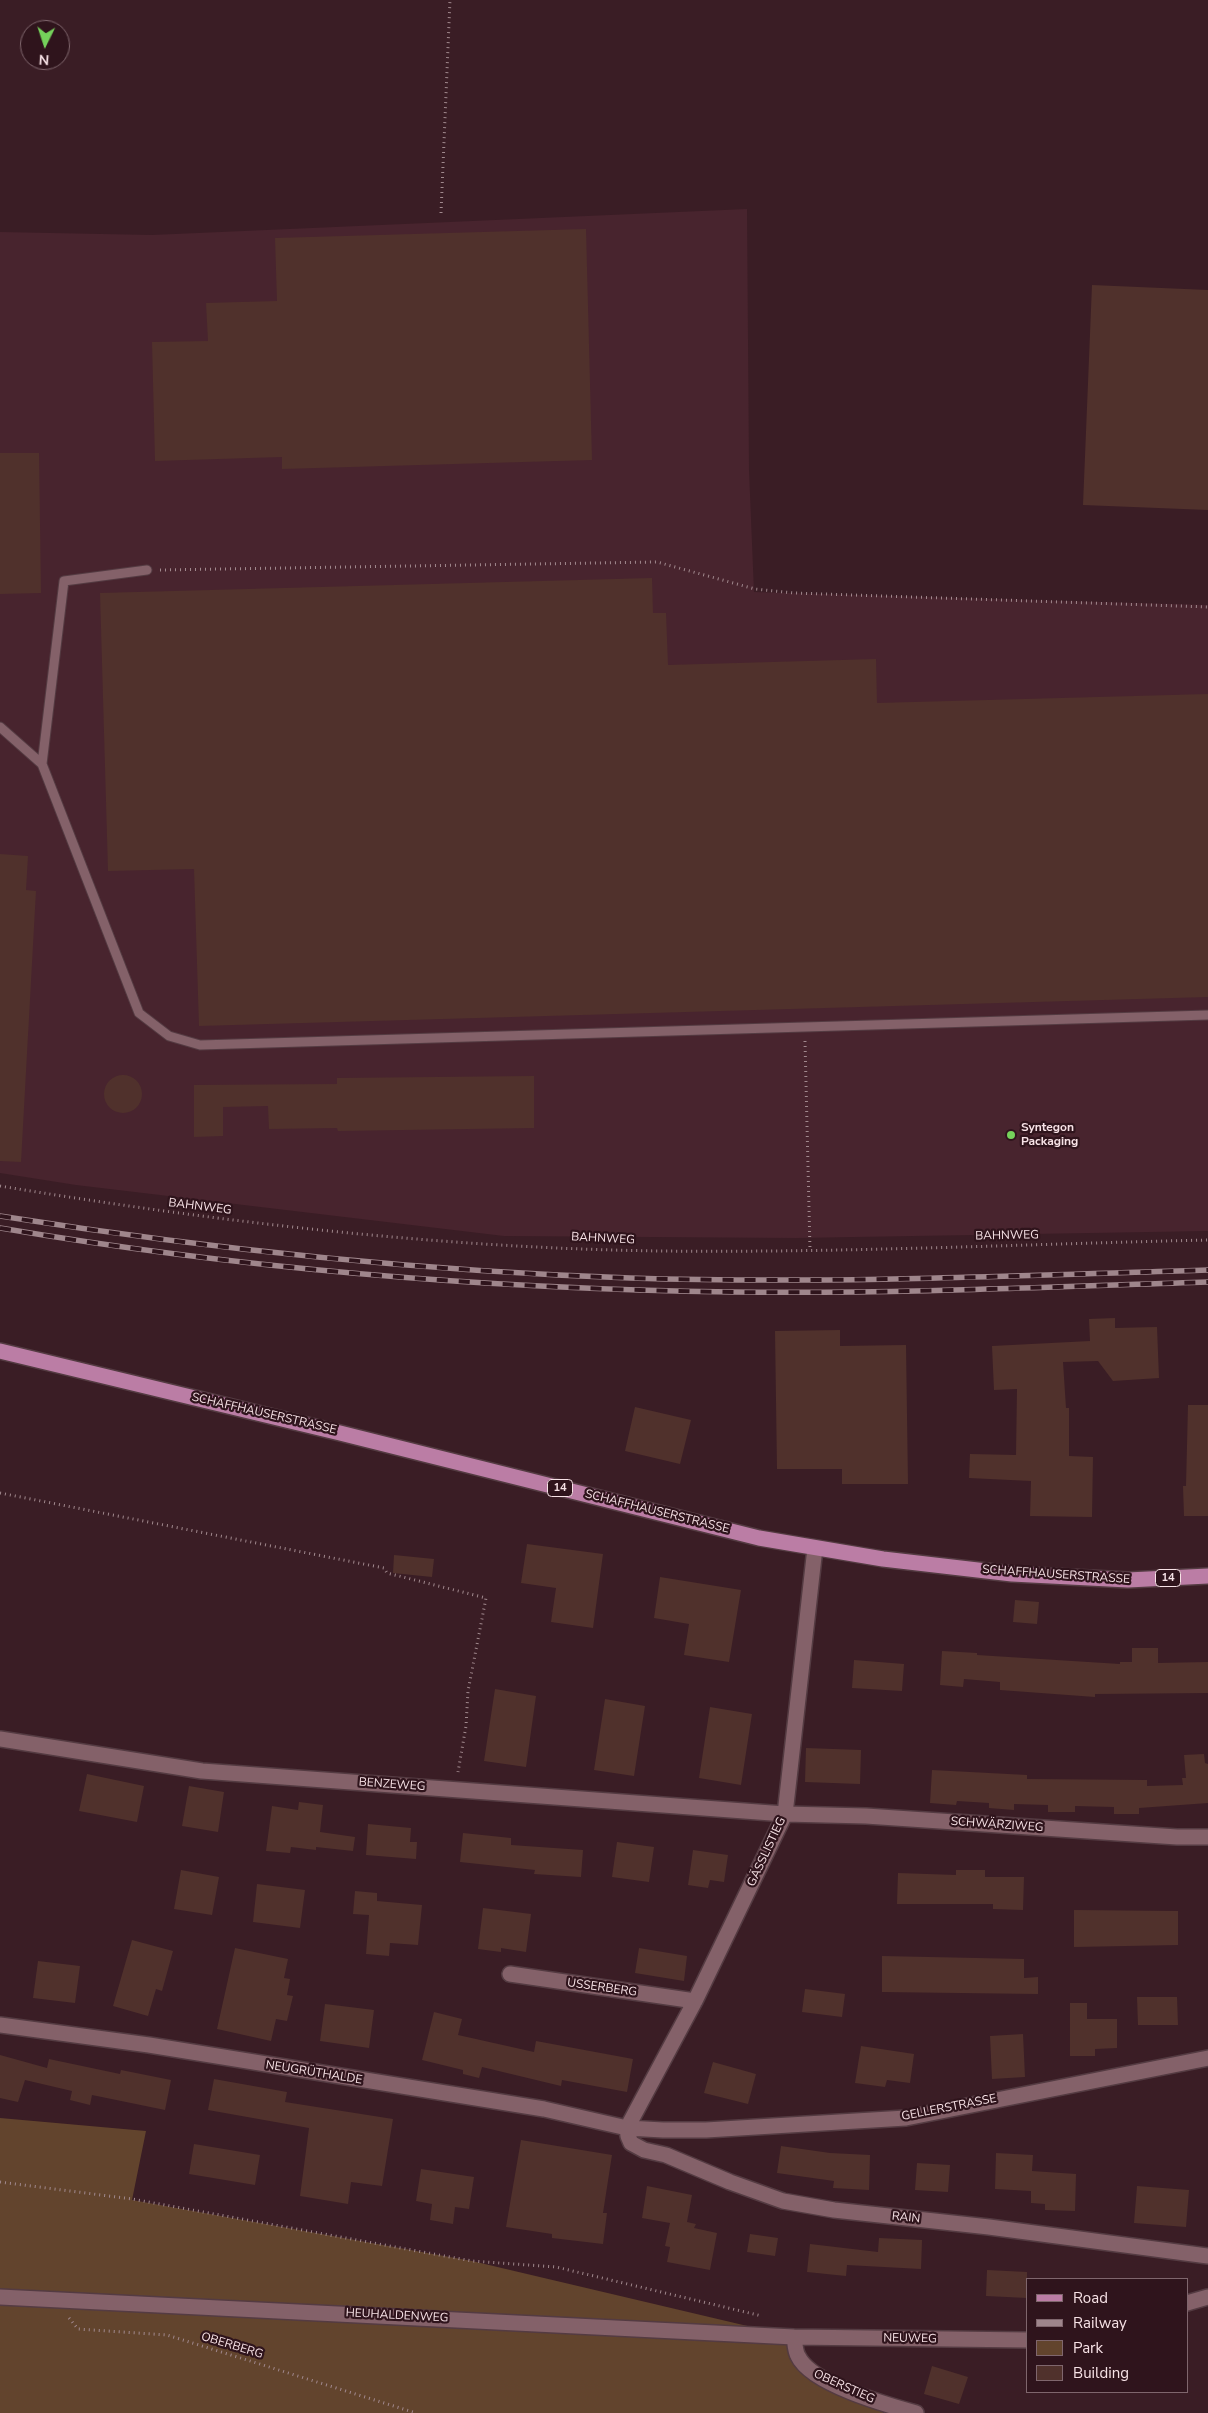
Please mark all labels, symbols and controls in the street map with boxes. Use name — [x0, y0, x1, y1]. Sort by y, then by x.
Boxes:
north arrow — [20, 20, 70, 70]
text: N — [38, 50, 50, 69]
place label: Syntegon Packaging — [1021, 1121, 1078, 1149]
marker: Syntegon Packaging — [1005, 1129, 1017, 1141]
street label: BAHNWEG — [168, 1196, 232, 1218]
street label: BAHNWEG — [975, 1228, 1039, 1244]
street label: BAHNWEG — [571, 1230, 635, 1248]
street label: SCHAFFHAUSERSTRASSE — [190, 1390, 338, 1438]
road number: 14 — [548, 1480, 572, 1496]
street label: SCHAFFHAUSERSTRASSE — [583, 1487, 731, 1537]
street label: SCHAFFHAUSERSTRASSE — [982, 1563, 1130, 1587]
road number: 14 — [1156, 1570, 1180, 1586]
street label: BENZEWEG — [358, 1775, 426, 1795]
street label: GÄSSLISTIEG — [745, 1815, 789, 1889]
street label: SCHWÄRZIWEG — [950, 1815, 1044, 1835]
street label: USSERBERG — [566, 1976, 638, 2000]
street label: NEUGRÜTHALDE — [265, 2058, 363, 2088]
street label: GELLERSTRASSE — [900, 2092, 998, 2124]
street label: RAIN — [891, 2209, 921, 2227]
legend — [1026, 2278, 1188, 2393]
text: Road — [1073, 2288, 1108, 2308]
street label: HEUHALDENWEG — [345, 2306, 449, 2326]
text: Railway — [1073, 2313, 1127, 2333]
street label: OBERBERG — [199, 2330, 265, 2362]
street label: NEUWEG — [883, 2331, 937, 2347]
text: Park — [1073, 2338, 1103, 2358]
text: Building — [1073, 2363, 1129, 2383]
street label: OBERSTIEG — [811, 2367, 877, 2407]

